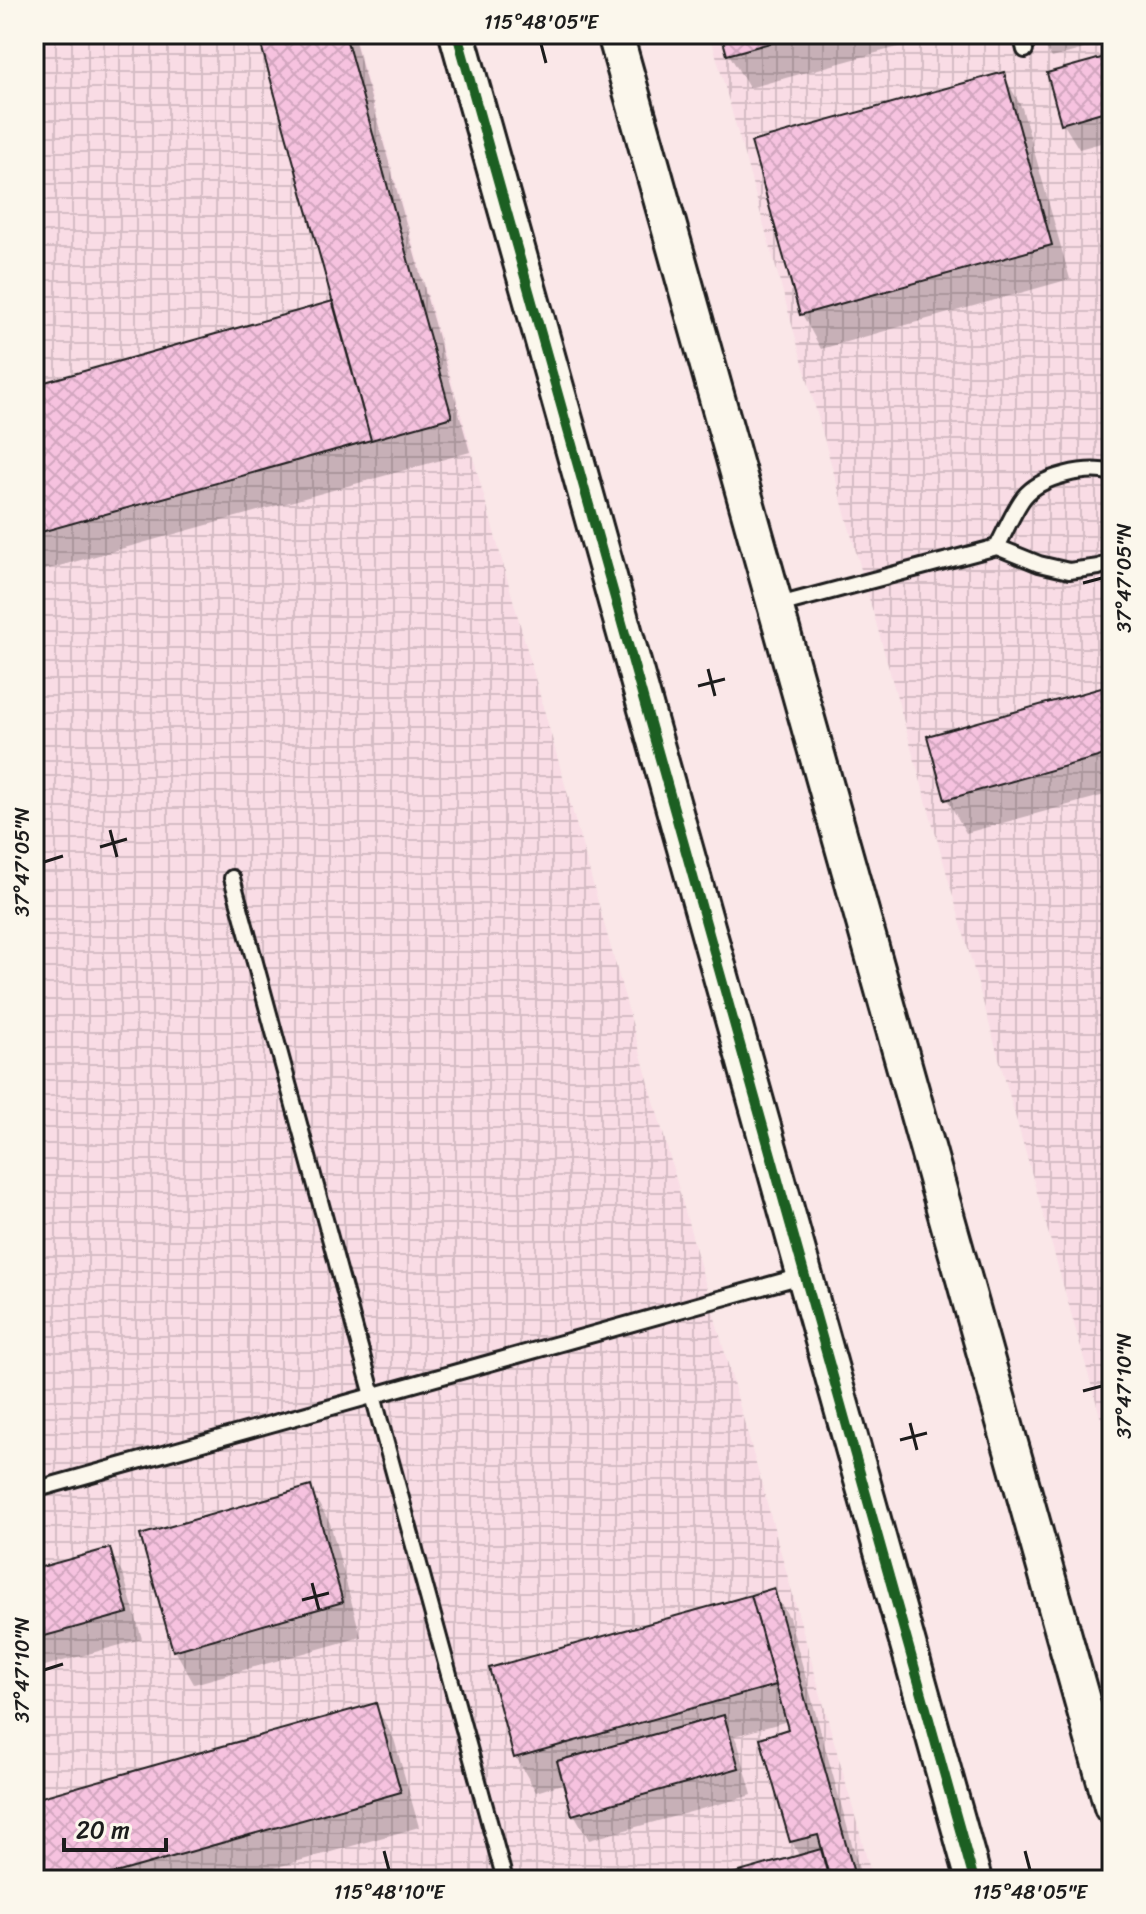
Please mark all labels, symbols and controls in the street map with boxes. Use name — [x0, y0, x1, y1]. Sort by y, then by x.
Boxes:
text: 115°48'05"E — [484, 5, 600, 40]
text: 37°47'05"N — [1107, 523, 1142, 633]
text: 37°47'05"N — [5, 807, 40, 917]
text: 37°47'10"N — [1107, 1333, 1142, 1439]
text: 37°47'10"N — [5, 1617, 40, 1723]
scale bar — [64, 1802, 166, 1852]
text: 20 m — [76, 1809, 130, 1851]
text: 115°48'10"E — [334, 1875, 446, 1910]
text: 115°48'05"E — [973, 1875, 1089, 1910]

